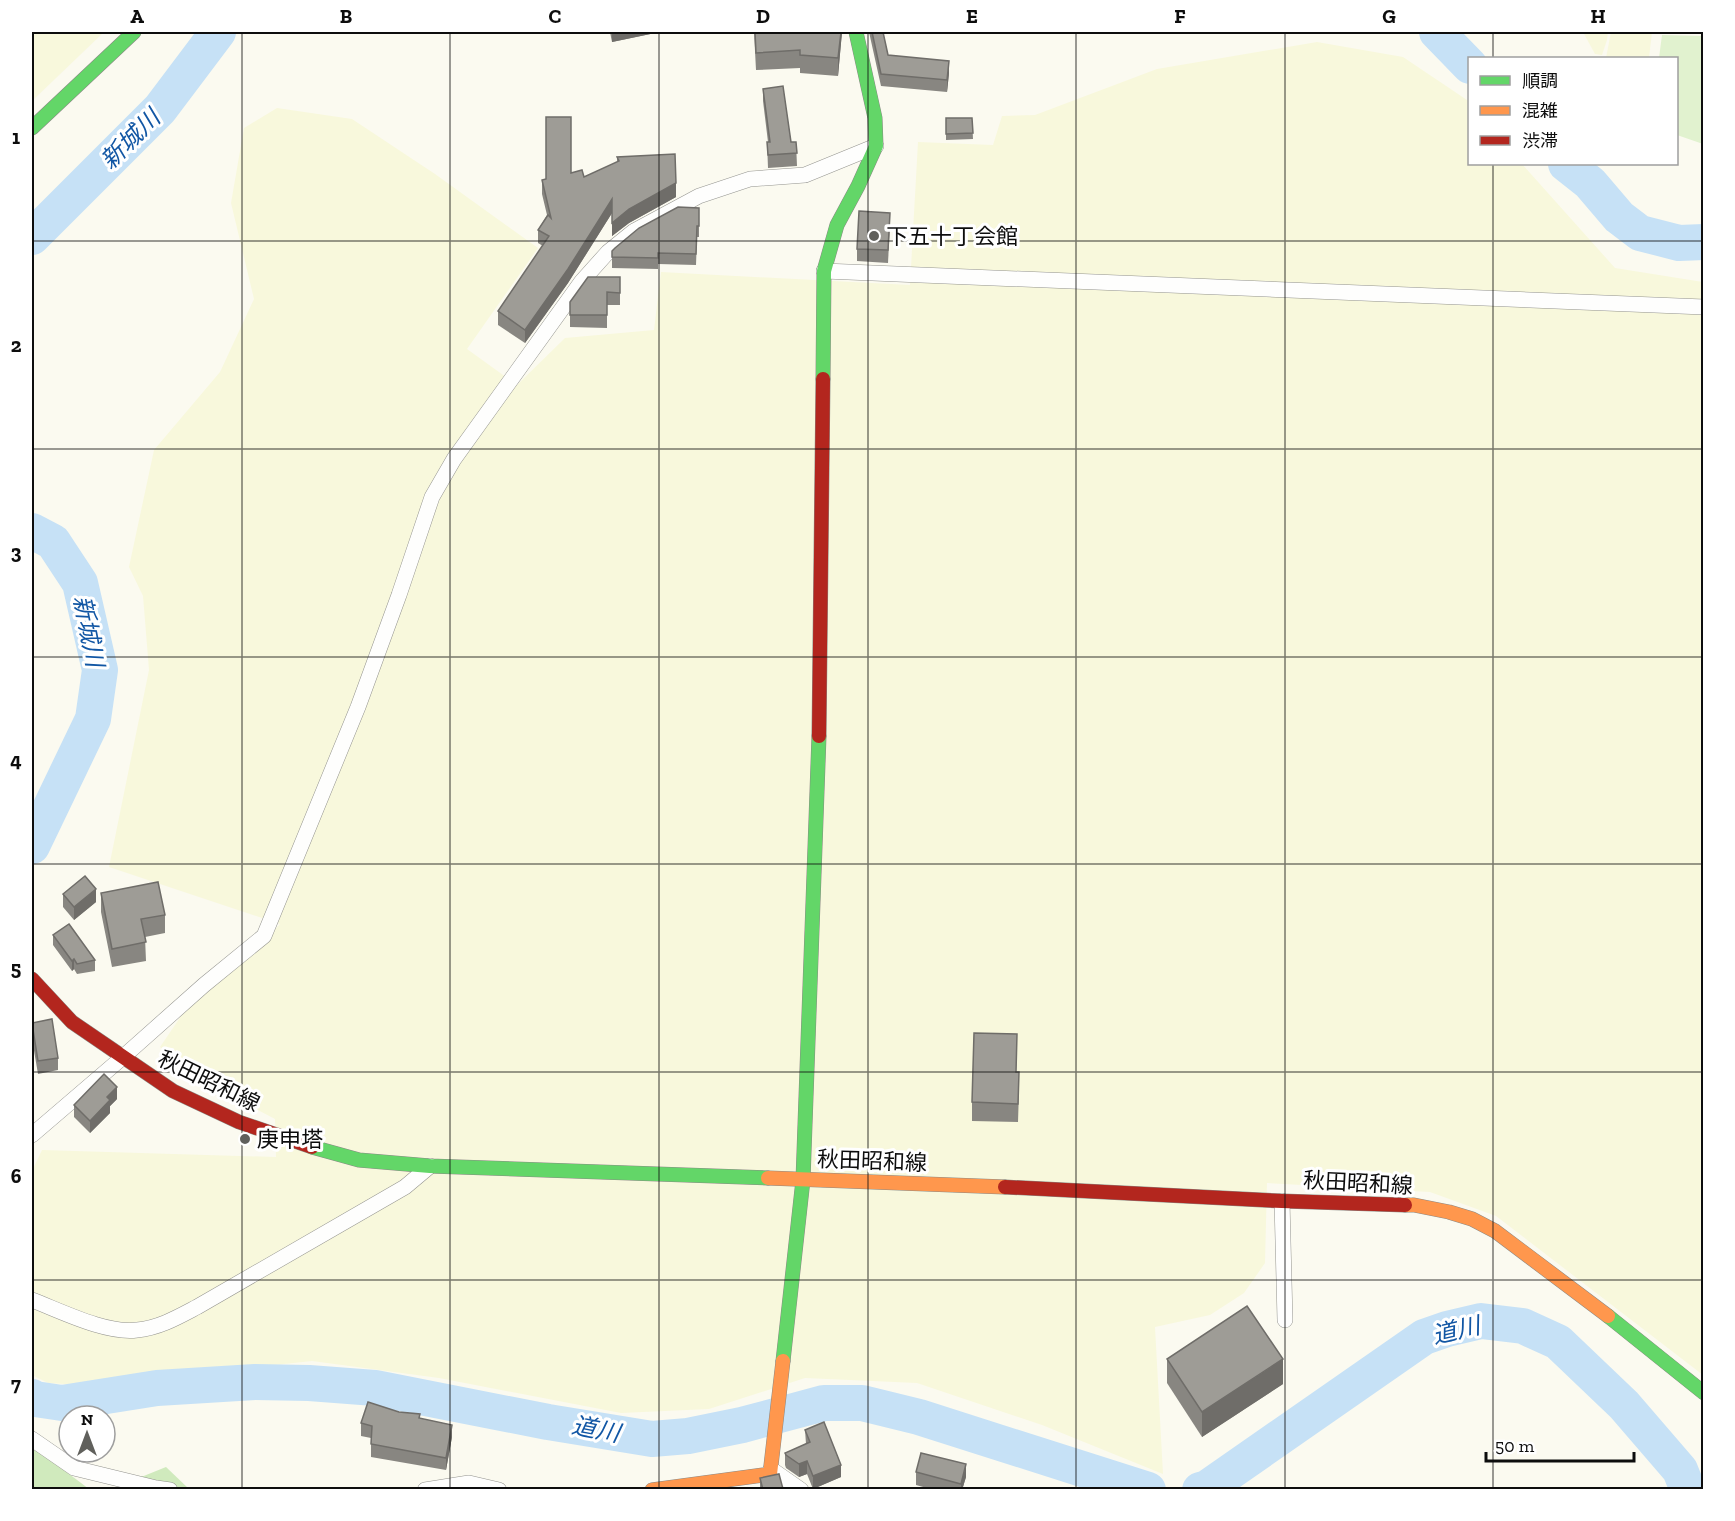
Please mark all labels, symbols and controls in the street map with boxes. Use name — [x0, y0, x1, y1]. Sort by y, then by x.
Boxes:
text: A — [130, 4, 144, 28]
text: B — [340, 4, 352, 28]
text: C — [549, 4, 562, 28]
text: D — [756, 4, 770, 28]
text: E — [966, 4, 978, 28]
text: F — [1174, 4, 1186, 28]
text: G — [1382, 4, 1396, 28]
text: H — [1590, 4, 1606, 28]
legend — [1468, 57, 1678, 165]
text: 順調 — [1522, 70, 1558, 92]
text: 混雑 — [1522, 100, 1558, 122]
water label: 新城川 — [94, 101, 168, 175]
text: 1 — [12, 125, 20, 149]
text: 渋滞 — [1522, 130, 1558, 152]
place label: 下五十丁会館 — [886, 223, 1018, 250]
marker: 下五十丁会館 — [867, 229, 881, 243]
text: 2 — [11, 333, 22, 357]
text: 3 — [11, 540, 22, 564]
water label: 新城川 — [68, 593, 111, 672]
text: 4 — [10, 748, 22, 772]
text: 5 — [11, 956, 21, 980]
street label: 秋田昭和線 — [154, 1045, 264, 1117]
place label: 庚申塔 — [257, 1126, 323, 1153]
marker: 庚申塔 — [238, 1132, 252, 1146]
street label: 秋田昭和線 — [817, 1146, 927, 1176]
text: 6 — [11, 1164, 22, 1188]
street label: 秋田昭和線 — [1302, 1167, 1414, 1199]
water label: 道川 — [1429, 1310, 1486, 1350]
text: 7 — [11, 1372, 21, 1396]
north arrow — [57, 1404, 117, 1464]
text: N — [81, 1410, 93, 1429]
water label: 道川 — [570, 1410, 625, 1448]
scale bar — [1486, 1425, 1634, 1463]
text: 50 m — [1495, 1435, 1535, 1457]

